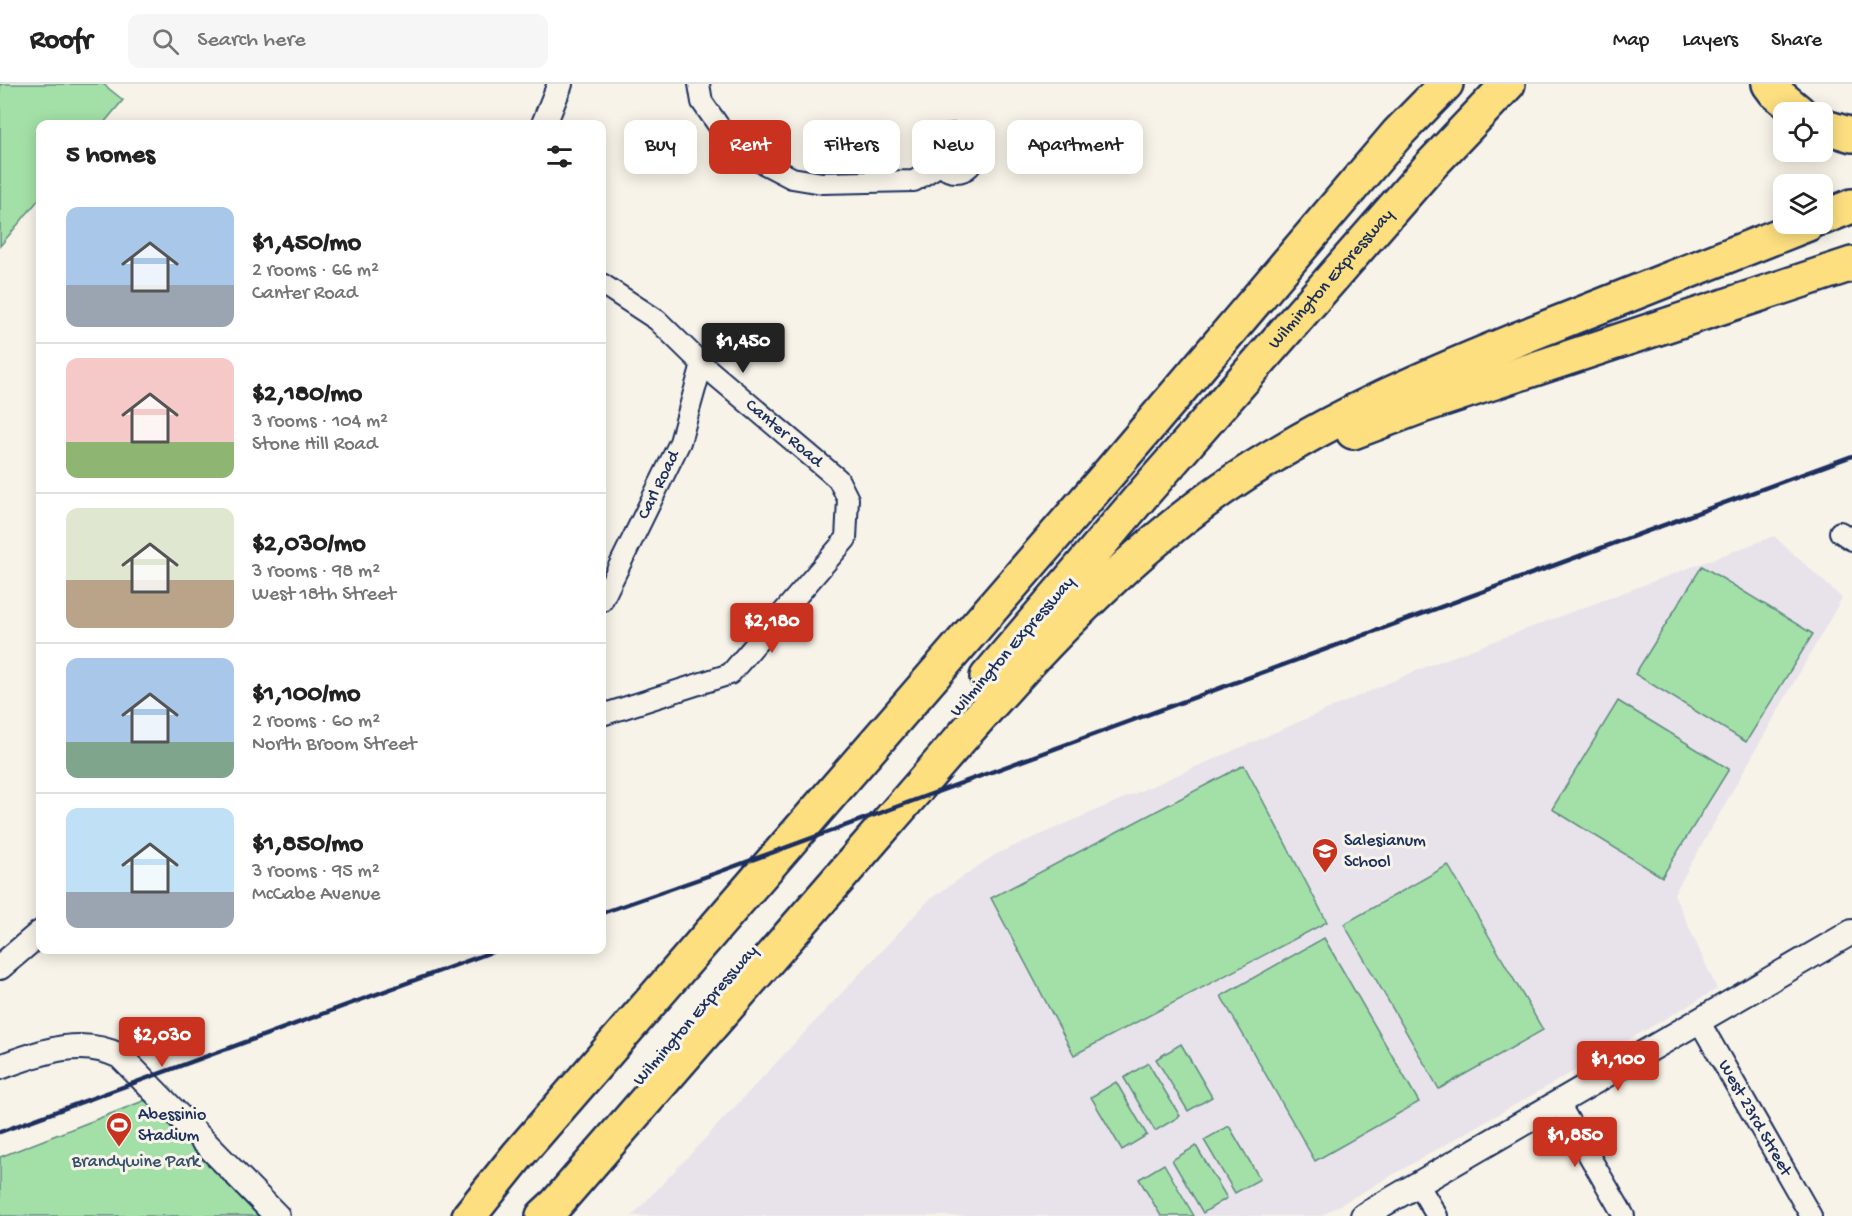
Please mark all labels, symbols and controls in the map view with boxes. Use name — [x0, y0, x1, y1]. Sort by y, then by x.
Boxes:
search box — [128, 14, 548, 68]
text: Roofr — [30, 25, 92, 58]
icon: search — [149, 25, 182, 58]
text: Search here — [197, 28, 306, 54]
text: Map — [1613, 29, 1649, 54]
text: Layers — [1682, 29, 1738, 54]
text: Share — [1771, 29, 1822, 54]
map controls — [1773, 102, 1833, 234]
button: locate — [1773, 102, 1833, 162]
chip: Buy — [624, 120, 697, 174]
chip: Rent — [709, 120, 791, 174]
chip: Filters — [803, 120, 900, 174]
chip: New — [912, 120, 995, 174]
chip: Apartment — [1007, 120, 1143, 174]
icon: filters — [543, 140, 576, 173]
text: 5 homes — [66, 141, 155, 172]
button: layers — [1773, 174, 1833, 234]
street label: Wilmington Expressway — [1264, 205, 1398, 354]
text: $1,450/mo — [252, 229, 361, 260]
icon: home — [114, 231, 186, 303]
text: 2 rooms · 66 m² — [252, 260, 379, 283]
text: Canter Road — [252, 283, 357, 306]
pin: $1,450 — [694, 323, 792, 374]
text: $1,450 — [716, 331, 770, 354]
text: $2,180/mo — [252, 380, 362, 411]
icon: home — [114, 382, 186, 454]
street label: Canter Road — [741, 395, 828, 473]
text: 3 rooms · 104 m² — [252, 411, 388, 434]
text: Stone Hill Road — [252, 434, 377, 457]
street label: Carl Road — [633, 446, 685, 523]
text: $2,030/mo — [252, 530, 366, 561]
icon: home — [114, 532, 186, 604]
text: 3 rooms · 98 m² — [252, 561, 380, 584]
street label: Wilmington Expressway — [946, 572, 1080, 722]
text: West 18th Street — [252, 584, 396, 607]
pin: $2,180 — [723, 603, 821, 654]
text: $2,180 — [744, 611, 800, 634]
text: $1,100/mo — [252, 680, 361, 711]
icon: home — [114, 682, 186, 754]
text: 2 rooms · 60 m² — [252, 711, 380, 734]
text: North Broom Street — [252, 734, 417, 757]
text: $1,850/mo — [252, 830, 363, 861]
place label: Salesianum School — [1344, 831, 1426, 873]
icon: home — [114, 832, 186, 904]
school or university icon: Salesianum School — [1310, 836, 1340, 874]
text: 3 rooms · 95 m² — [252, 861, 380, 884]
text: McCabe Avenue — [252, 884, 380, 907]
street label: Wilmington Expressway — [629, 941, 763, 1091]
pin: $2,030 — [113, 1017, 211, 1068]
text: $2,030 — [133, 1025, 191, 1048]
pin: $1,100 — [1569, 1041, 1667, 1092]
text: $1,100 — [1591, 1049, 1645, 1072]
street label: West 23rd Street — [1713, 1056, 1797, 1181]
place label: Abessinio Stadium — [138, 1105, 206, 1147]
sports icon: Abessinio Stadium — [104, 1110, 134, 1148]
pin: $1,850 — [1526, 1117, 1624, 1168]
text: $1,850 — [1547, 1125, 1603, 1148]
park label: Brandywine Park — [71, 1152, 202, 1173]

